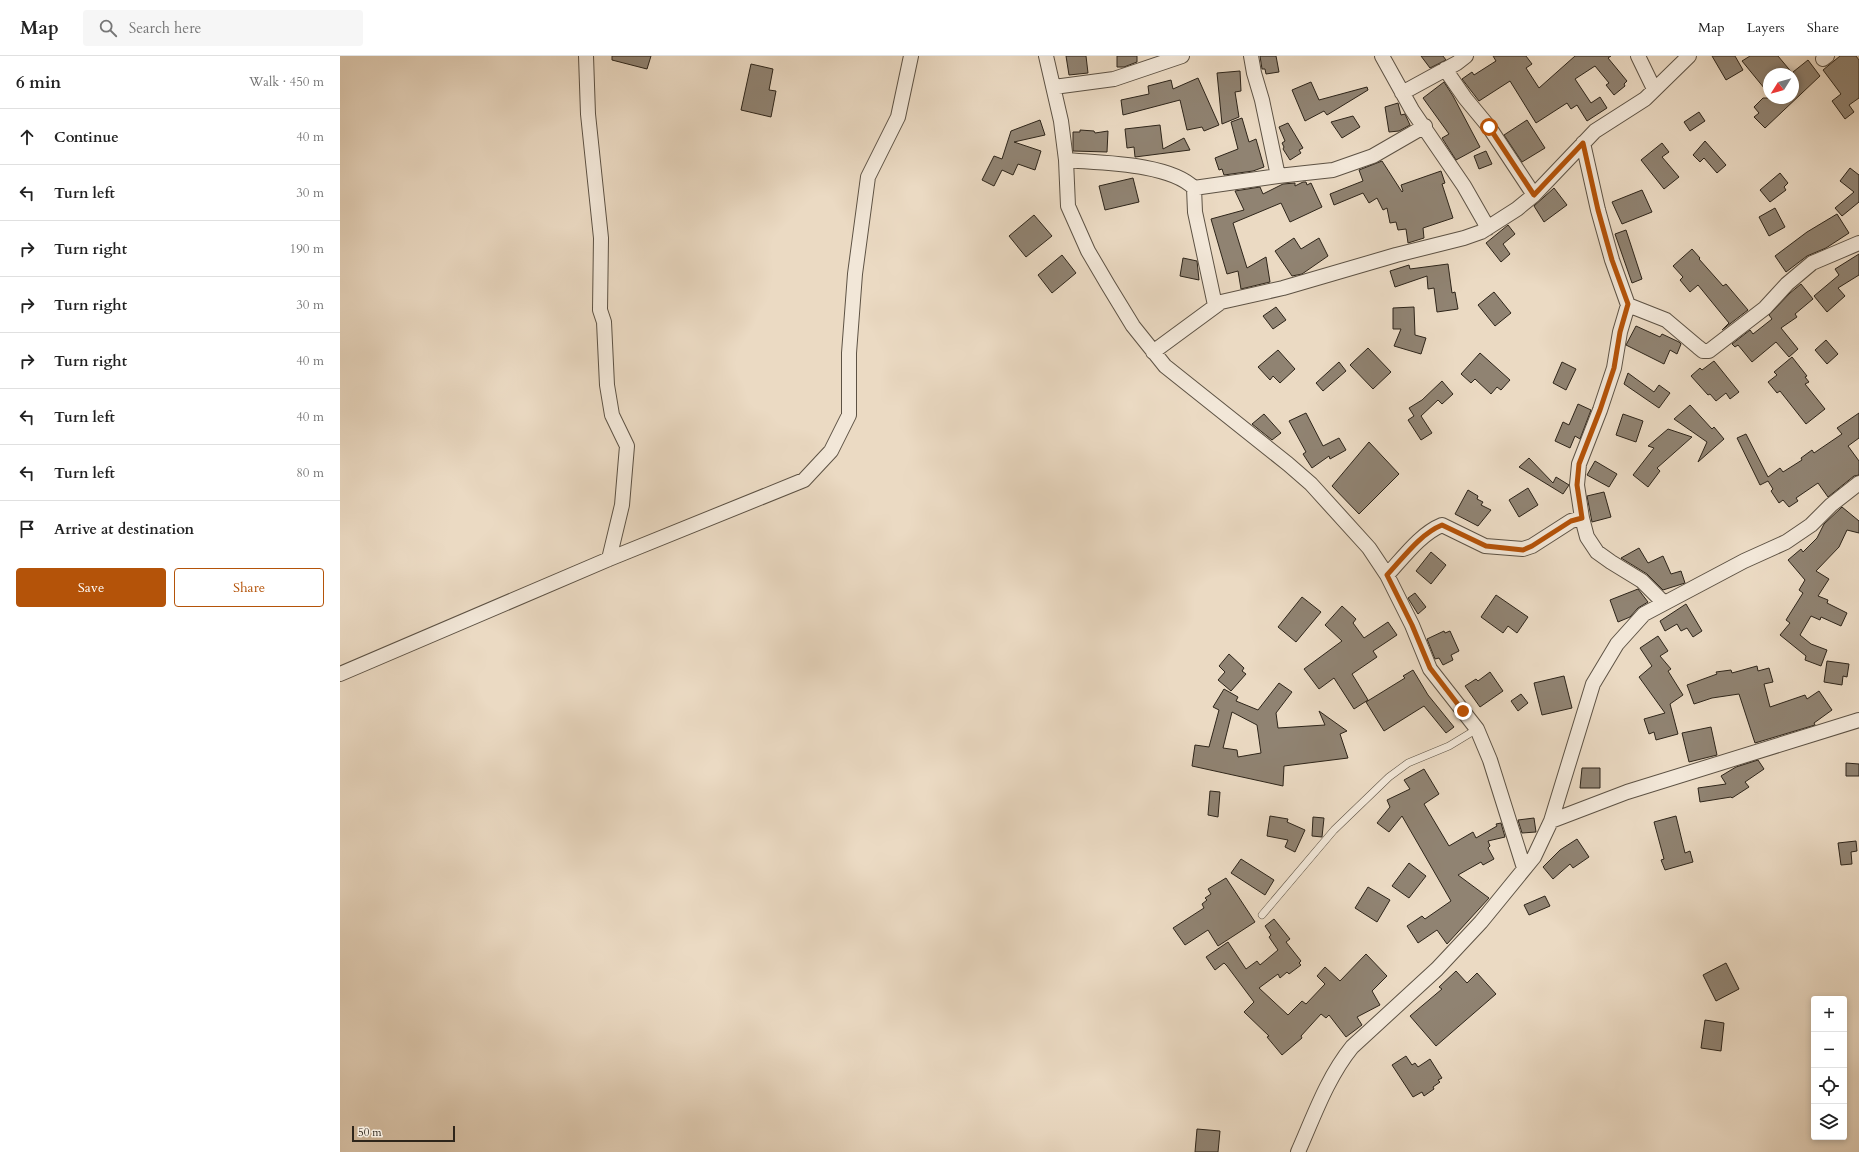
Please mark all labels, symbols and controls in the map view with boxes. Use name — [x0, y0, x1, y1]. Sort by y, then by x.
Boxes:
search box — [83, 10, 363, 46]
text: Map — [20, 15, 59, 41]
icon: search — [97, 17, 119, 39]
text: Search here — [129, 18, 201, 38]
text: Map — [1698, 18, 1725, 37]
text: Layers — [1747, 18, 1785, 37]
text: Share — [1807, 18, 1839, 37]
north arrow — [1763, 68, 1799, 104]
text: 6 min — [16, 71, 61, 94]
text: Walk · 450 m — [249, 73, 324, 91]
route start — [1480, 118, 1498, 136]
icon: ahead — [16, 126, 38, 148]
text: Continue — [54, 127, 119, 147]
text: 40 m — [296, 128, 324, 146]
icon: left — [16, 182, 38, 204]
text: Turn left — [54, 183, 115, 203]
text: 30 m — [296, 184, 324, 202]
icon: right — [16, 238, 38, 260]
text: Turn right — [54, 239, 127, 259]
text: 190 m — [290, 240, 324, 258]
icon: right — [16, 294, 38, 316]
text: Turn right — [54, 295, 127, 315]
text: 30 m — [296, 296, 324, 314]
icon: right — [16, 350, 38, 372]
text: Turn right — [54, 351, 127, 371]
text: 40 m — [296, 352, 324, 370]
icon: left — [16, 406, 38, 428]
text: Turn left — [54, 407, 115, 427]
text: 40 m — [296, 408, 324, 426]
icon: left — [16, 462, 38, 484]
text: Turn left — [54, 463, 115, 483]
text: 80 m — [296, 464, 324, 482]
icon: arrive — [16, 518, 38, 540]
text: Arrive at destination — [54, 519, 194, 539]
button: Save — [16, 568, 166, 607]
button: Share — [174, 568, 324, 607]
route end — [1454, 702, 1472, 720]
map controls — [1811, 996, 1847, 1140]
button: + — [1811, 996, 1847, 1032]
button: − — [1811, 1032, 1847, 1068]
button: locate — [1811, 1068, 1847, 1104]
button: layers — [1811, 1104, 1847, 1140]
scale bar — [352, 1124, 455, 1143]
text: 50 m — [358, 1125, 382, 1140]

